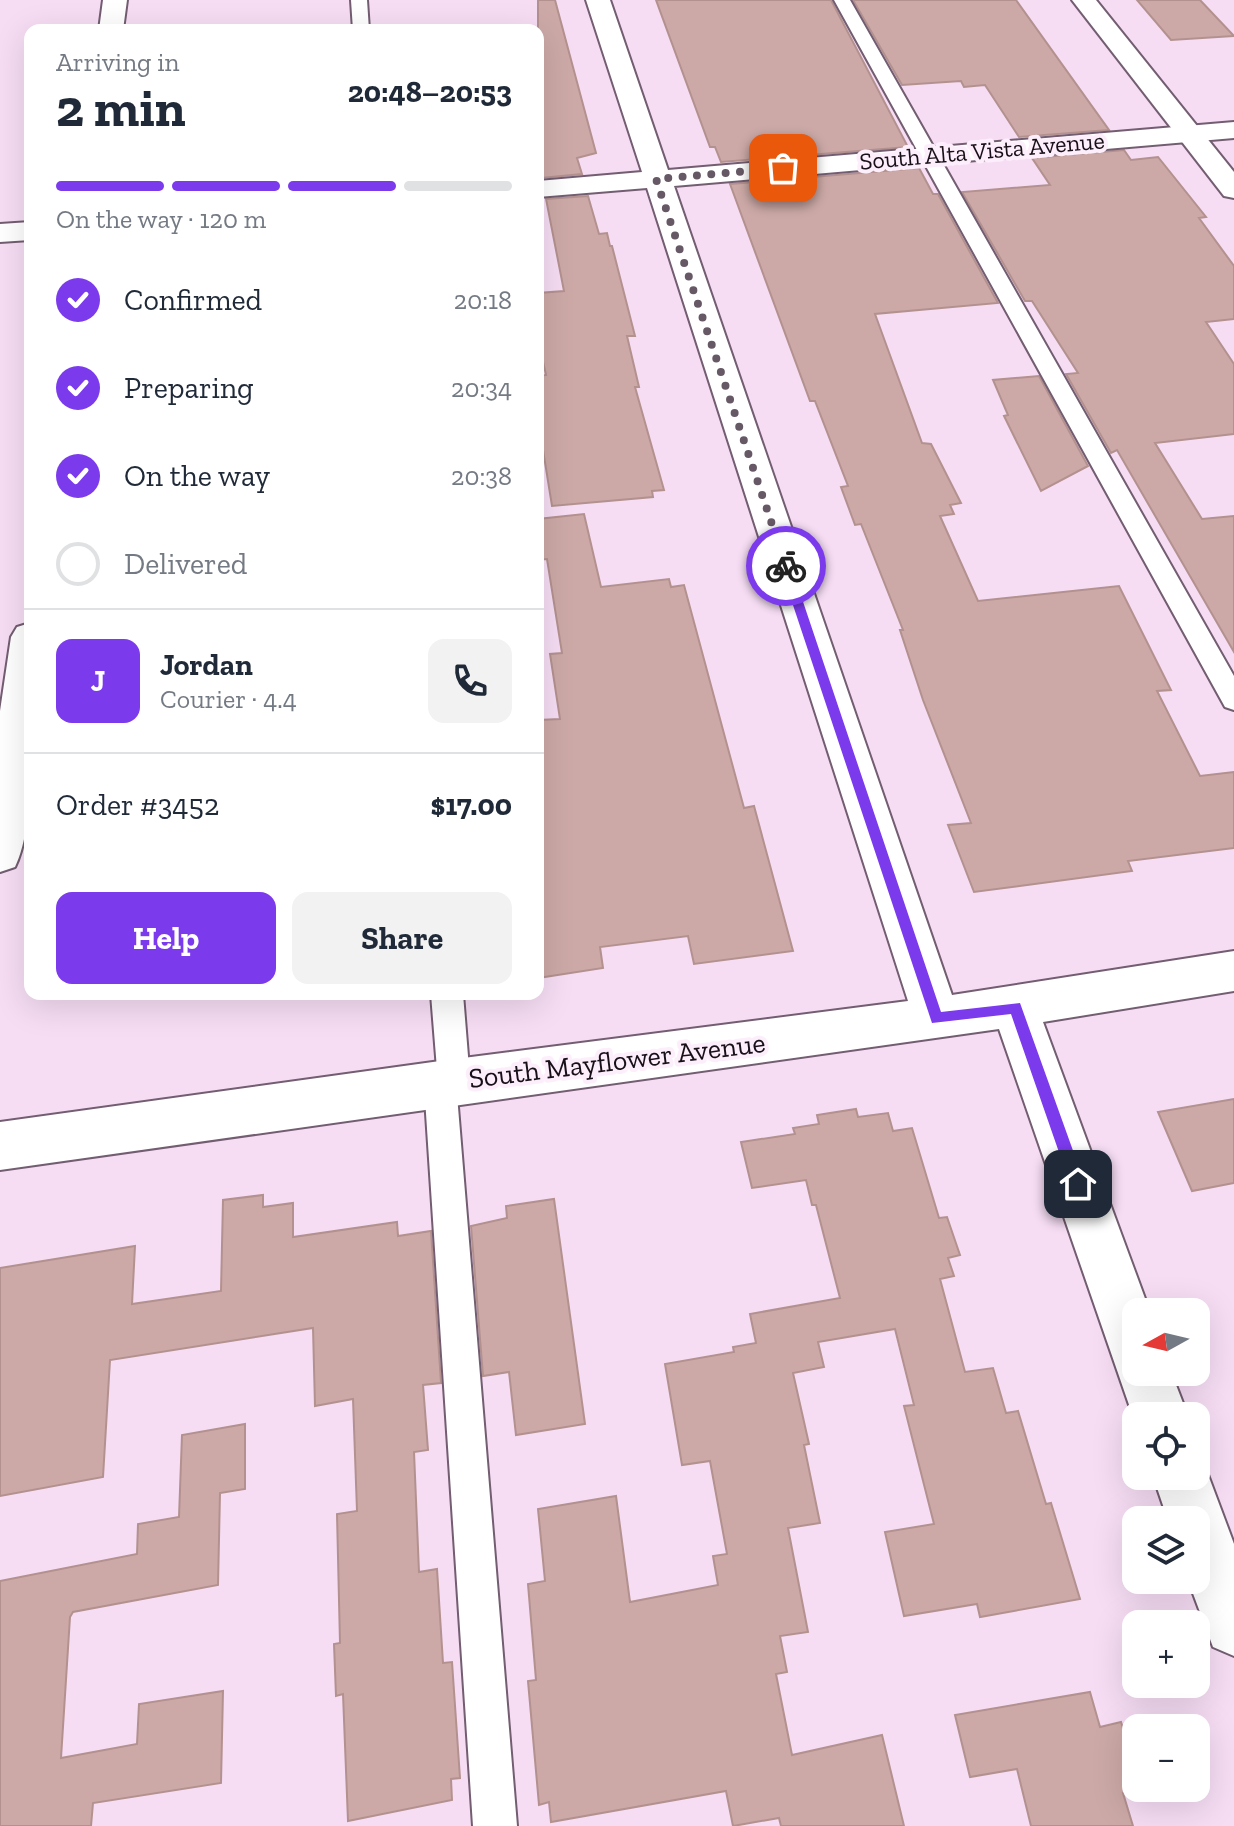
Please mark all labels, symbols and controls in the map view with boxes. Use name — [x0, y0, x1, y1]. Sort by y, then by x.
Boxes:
text: Arriving in — [56, 46, 179, 78]
text: 20:48–20:53 — [348, 74, 512, 110]
text: 2 min — [56, 77, 186, 139]
street label: South Alta Vista Avenue — [858, 125, 1106, 176]
pin — [749, 134, 817, 202]
icon: bag — [761, 146, 805, 190]
text: On the way · 120 m — [56, 203, 266, 235]
icon: check — [56, 278, 100, 322]
text: Confirmed — [124, 282, 262, 318]
text: 20:18 — [454, 284, 512, 316]
icon: check — [56, 366, 100, 410]
text: Preparing — [124, 370, 254, 406]
text: 20:34 — [451, 372, 512, 404]
icon: check — [56, 454, 100, 498]
text: On the way — [124, 458, 270, 494]
text: 20:38 — [451, 460, 512, 492]
courier — [746, 526, 826, 606]
icon: bike — [764, 544, 808, 588]
text: Delivered — [124, 546, 247, 582]
button: phone — [428, 639, 512, 723]
text: Jordan — [160, 647, 253, 683]
text: J — [91, 663, 105, 699]
text: Courier · 4.4 — [160, 683, 297, 715]
text: Order #3452 — [56, 787, 219, 823]
text: $17.00 — [431, 787, 512, 823]
button: Help — [56, 892, 276, 984]
button: Share — [292, 892, 512, 984]
street label: South Mayflower Avenue — [467, 1026, 767, 1095]
pin — [1044, 1150, 1112, 1218]
icon: home — [1056, 1162, 1100, 1206]
north arrow — [1122, 1298, 1210, 1386]
map controls — [1122, 1298, 1210, 1802]
button: locate — [1122, 1402, 1210, 1490]
button: layers — [1122, 1506, 1210, 1594]
button: + — [1122, 1610, 1210, 1698]
button: − — [1122, 1714, 1210, 1802]

